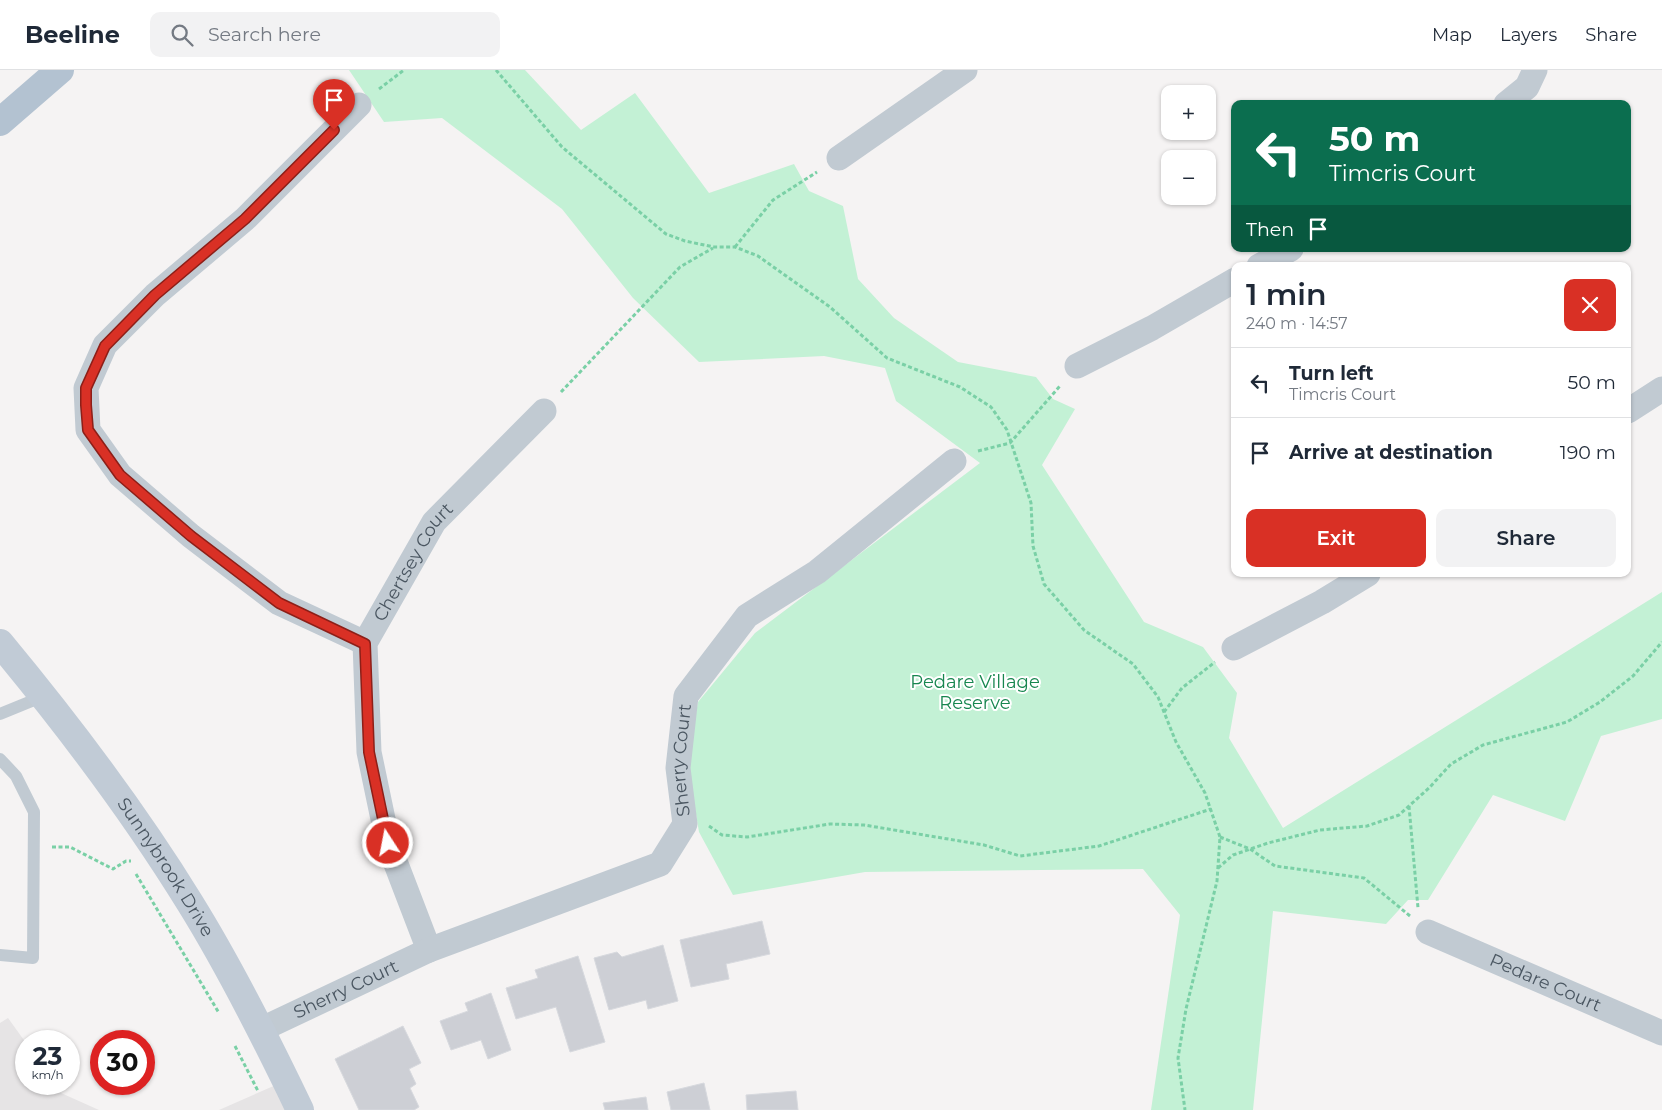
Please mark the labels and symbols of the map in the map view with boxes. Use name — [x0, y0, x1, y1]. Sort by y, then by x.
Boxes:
pin — [313, 79, 355, 130]
street label: Chertsey Court — [369, 498, 458, 625]
park label: Pedare Village Reserve — [910, 671, 1040, 714]
street label: Sherry Court — [667, 703, 696, 818]
street label: Sunnybrook Drive — [112, 793, 219, 941]
position arrow — [361, 816, 413, 868]
street label: Pedare Court — [1486, 949, 1605, 1017]
street label: Sherry Court — [290, 955, 402, 1024]
speed limit sign: 30 — [90, 1030, 155, 1095]

